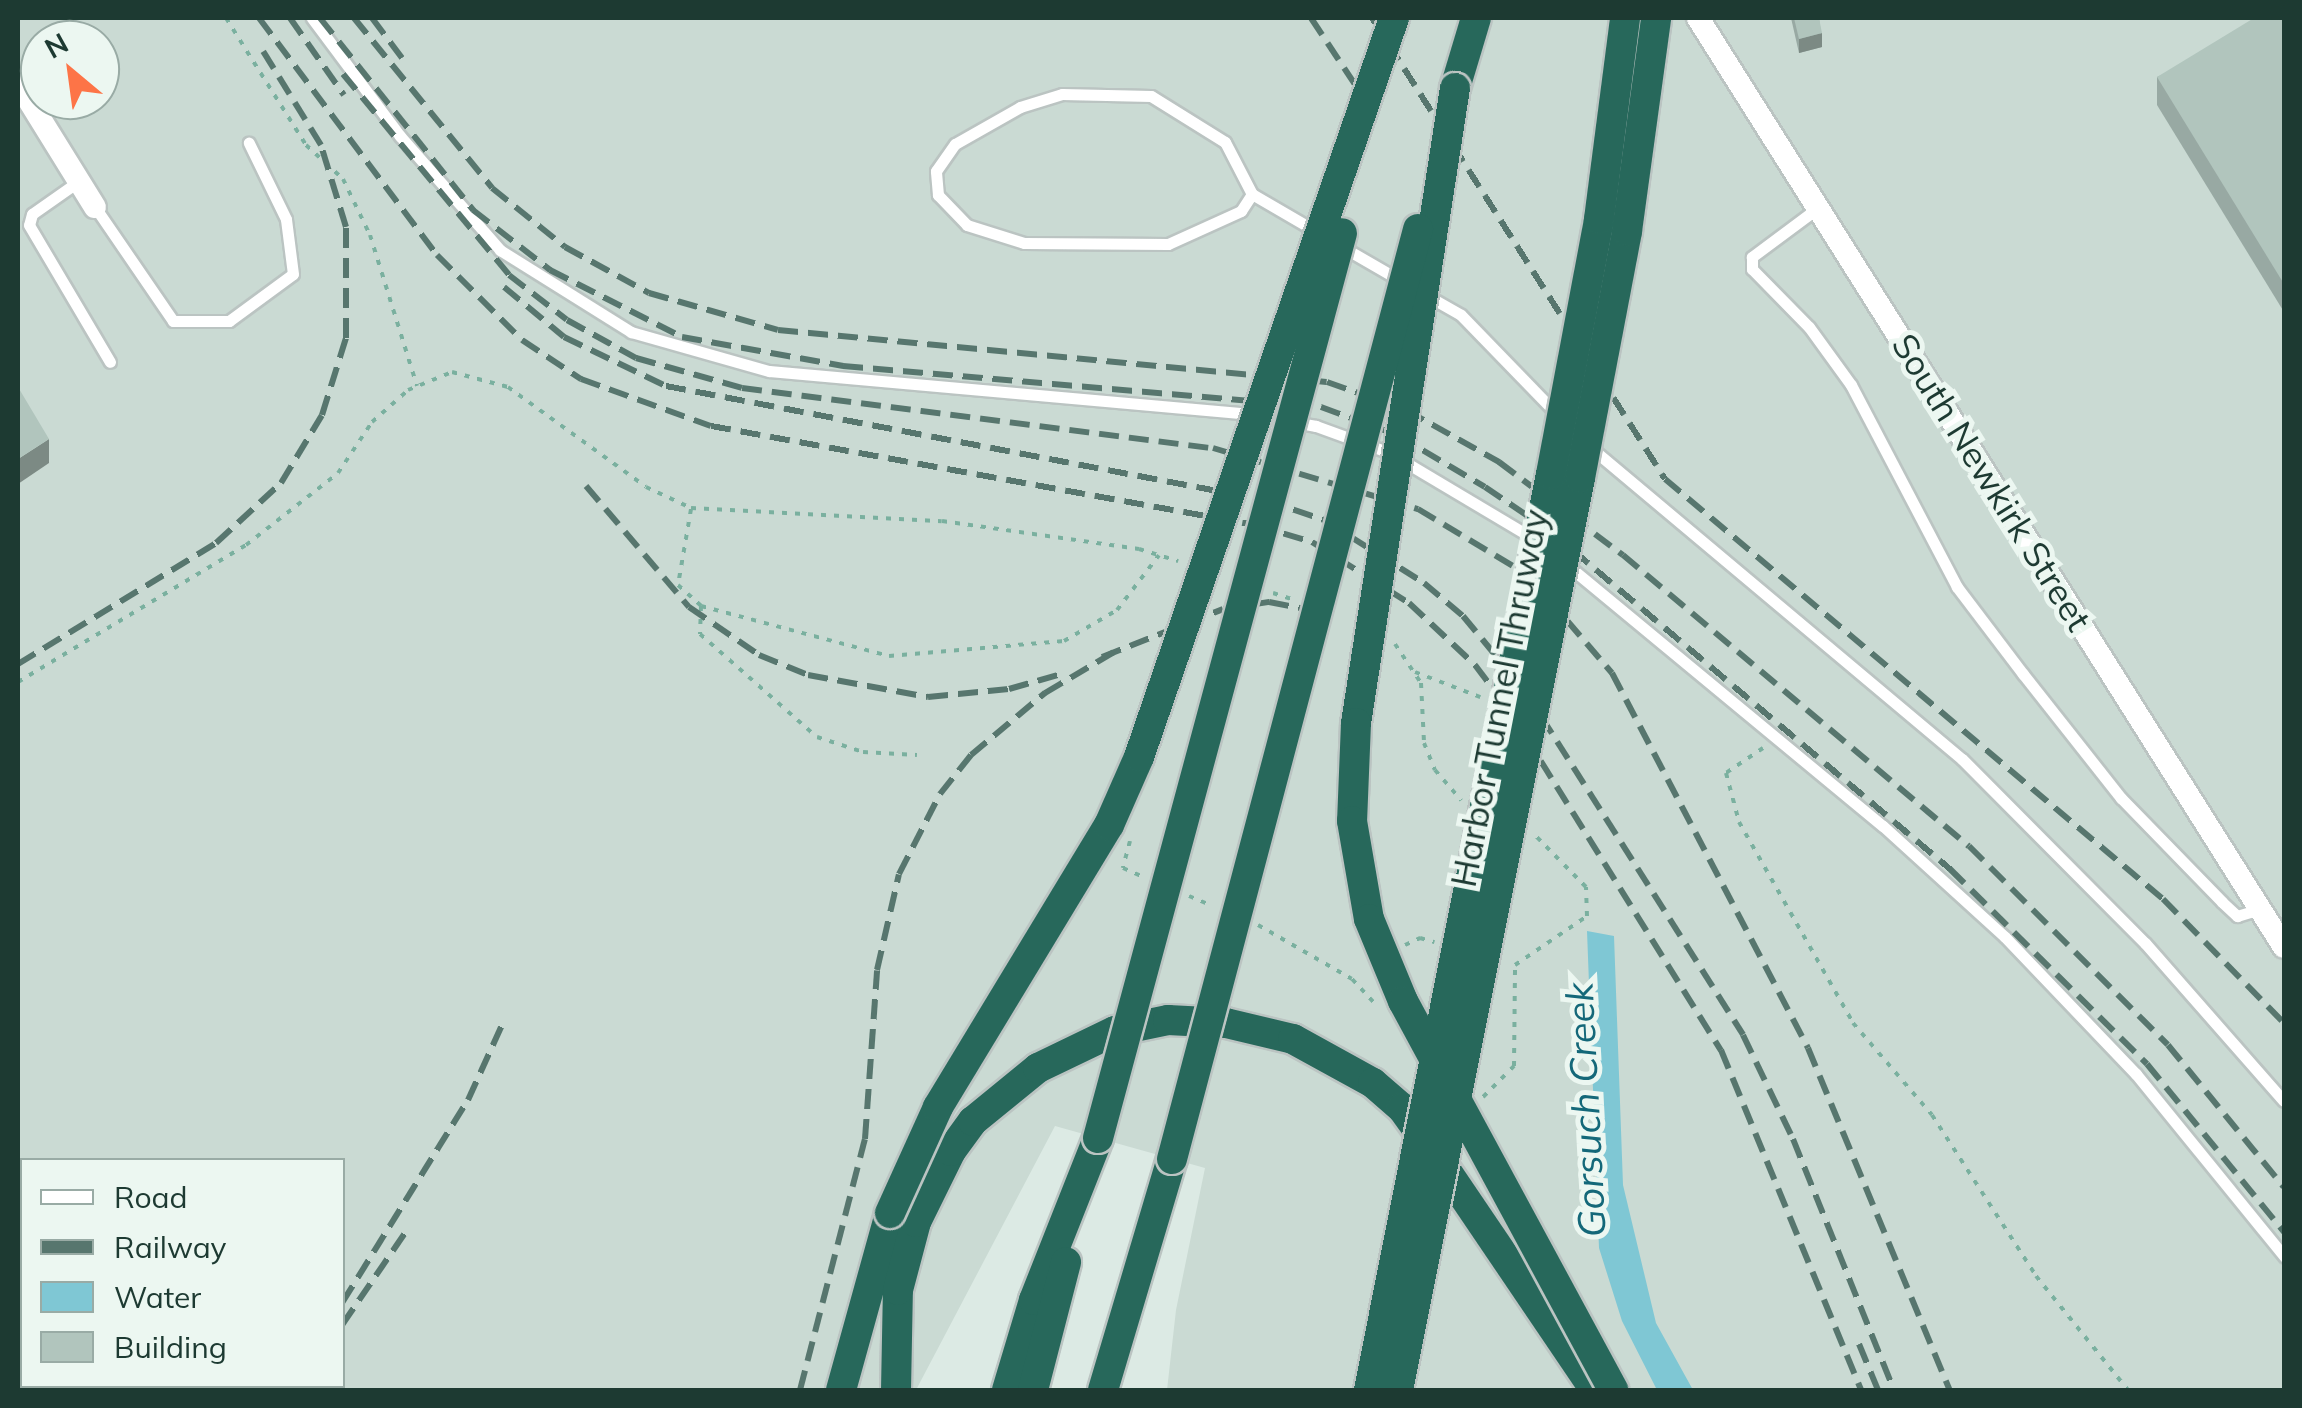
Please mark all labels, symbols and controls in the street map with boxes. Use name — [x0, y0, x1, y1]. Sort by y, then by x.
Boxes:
north arrow — [20, 20, 120, 120]
text: N — [38, 25, 74, 66]
street label: South Newkirk Street — [1884, 326, 2100, 638]
street label: Harbor Tunnel Thruway — [1442, 506, 1556, 890]
water label: Gorsuch Creek — [1557, 981, 1615, 1239]
legend — [20, 1158, 345, 1388]
text: Road — [114, 1178, 188, 1216]
text: Railway — [114, 1228, 227, 1266]
text: Water — [114, 1278, 201, 1316]
text: Building — [114, 1328, 227, 1366]

